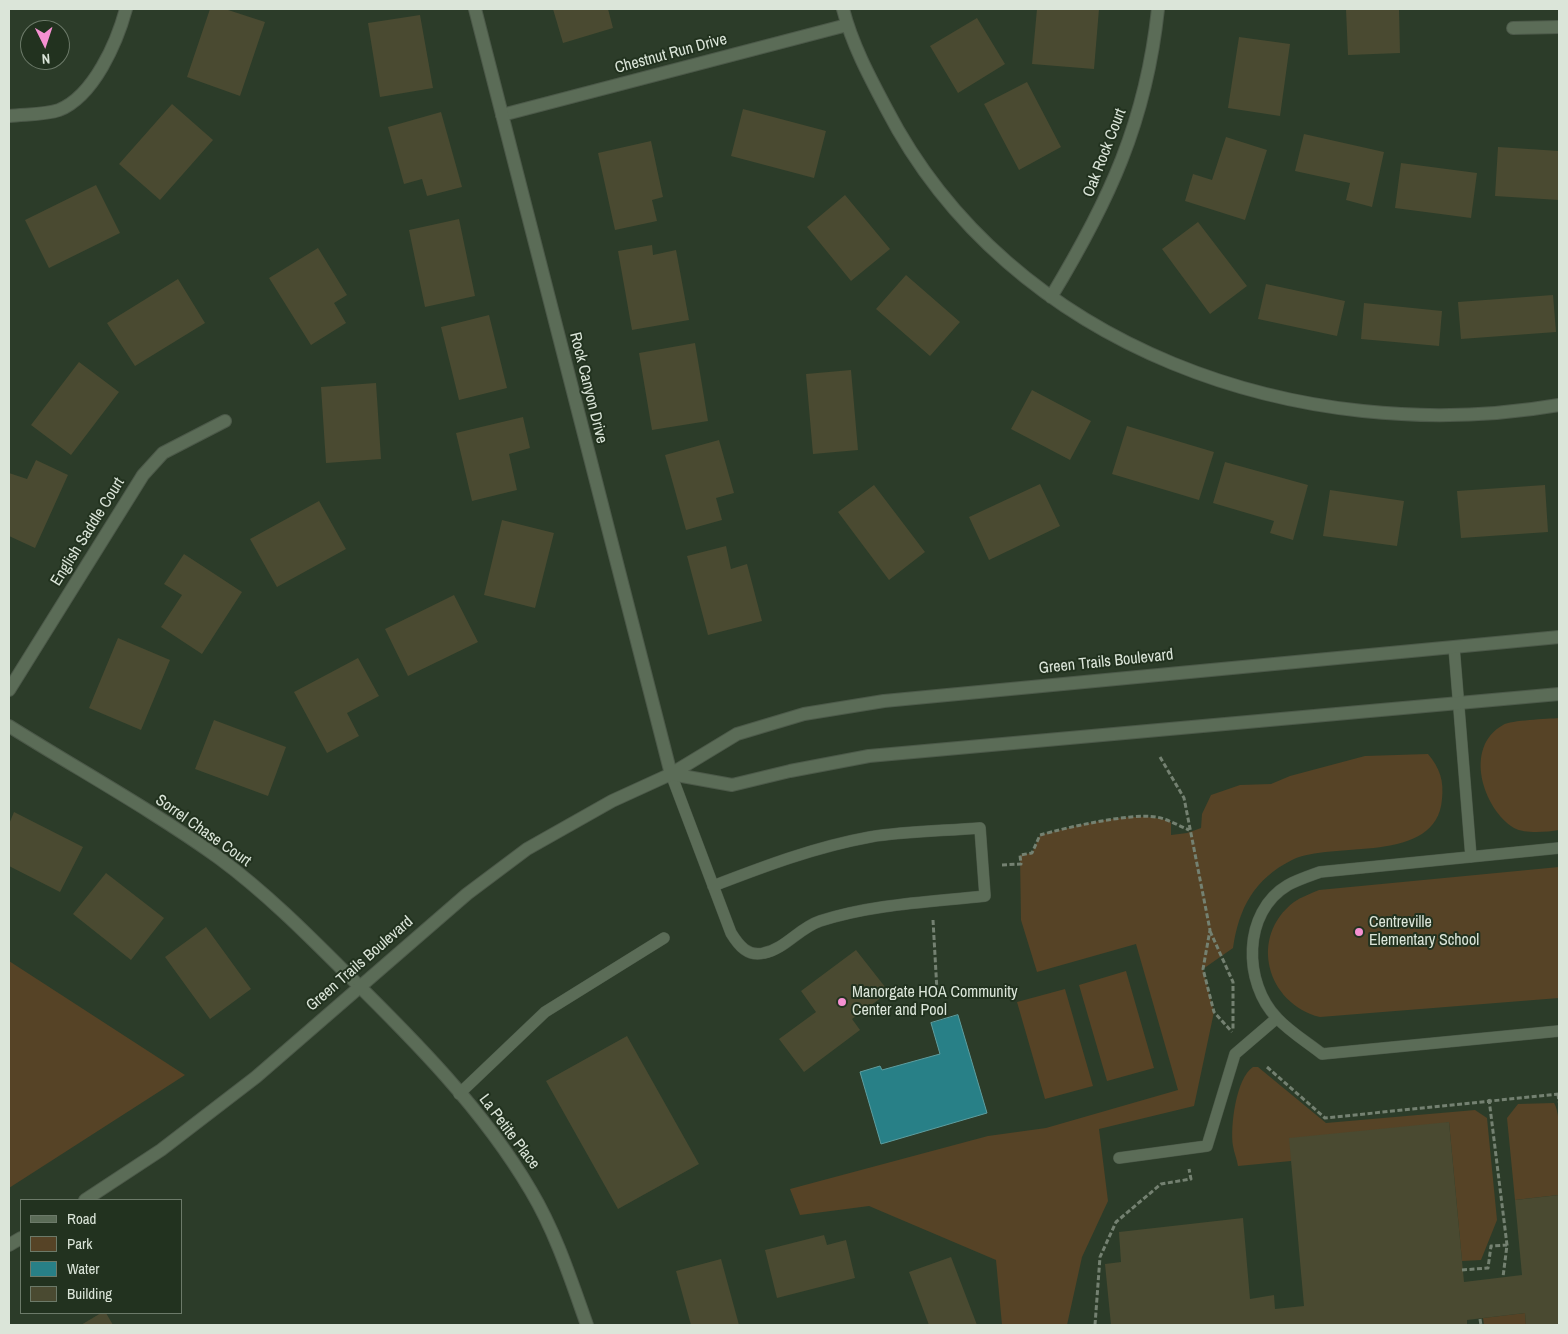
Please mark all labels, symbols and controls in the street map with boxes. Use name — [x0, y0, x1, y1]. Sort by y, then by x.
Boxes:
north arrow — [20, 20, 70, 70]
street label: Chestnut Run Drive — [613, 30, 729, 78]
text: N — [41, 50, 51, 68]
street label: Oak Rock Court — [1079, 106, 1131, 200]
street label: Rock Canyon Drive — [565, 330, 611, 446]
street label: English Saddle Court — [47, 474, 129, 590]
street label: Green Trails Boulevard — [1038, 645, 1174, 679]
street label: Sorrel Chase Court — [152, 791, 254, 871]
street label: Green Trails Boulevard — [303, 912, 417, 1016]
place label: Centreville Elementary School — [1369, 913, 1479, 951]
marker: Centreville Elementary School — [1353, 926, 1365, 938]
place label: Manorgate HOA Community Center and Pool — [852, 983, 1018, 1021]
marker: Manorgate HOA Community Center and Pool — [836, 996, 848, 1008]
street label: La Petite Place — [475, 1091, 543, 1173]
legend — [20, 1199, 182, 1314]
text: Road — [67, 1208, 96, 1229]
text: Park — [67, 1233, 92, 1254]
text: Water — [67, 1258, 99, 1279]
text: Building — [67, 1283, 112, 1304]

